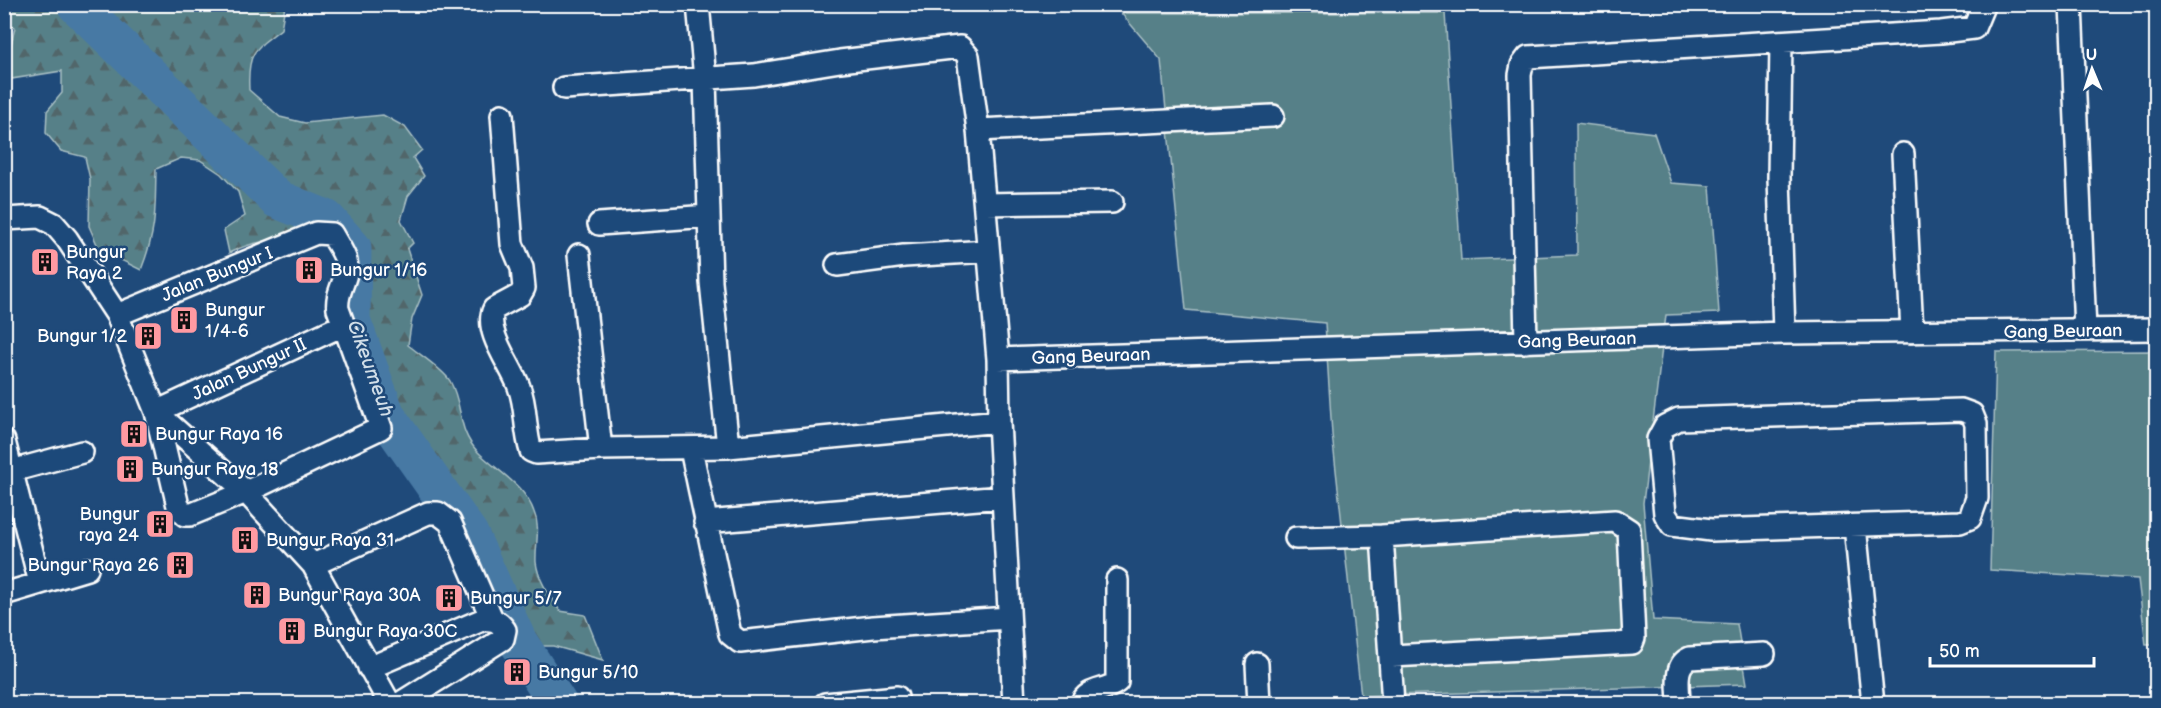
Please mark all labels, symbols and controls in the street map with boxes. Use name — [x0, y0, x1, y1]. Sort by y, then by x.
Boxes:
north arrow — [2062, 39, 2122, 99]
text: U — [2085, 46, 2098, 65]
place label: Bungur Raya 2 — [66, 242, 126, 284]
street label: Jalan Bungur I — [158, 243, 276, 306]
building icon: Bungur Raya 2 — [29, 246, 61, 278]
building icon: Bungur 1/16 — [293, 254, 325, 286]
place label: Bungur 1/16 — [330, 260, 427, 281]
place label: Bungur 1/4-6 — [205, 300, 265, 342]
building icon: Bungur 1/4-6 — [168, 304, 200, 336]
water label: Cikeumeuh — [341, 317, 399, 420]
building icon: Bungur 1/2 — [132, 320, 164, 352]
street label: Gang Beuraan — [2003, 320, 2123, 343]
place label: Bungur 1/2 — [37, 326, 127, 347]
street label: Gang Beuraan — [1517, 328, 1637, 353]
street label: Jalan Bungur II — [189, 334, 310, 405]
street label: Gang Beuraan — [1031, 344, 1151, 369]
building icon: Bungur Raya 16 — [118, 418, 150, 450]
place label: Bungur Raya 16 — [155, 424, 283, 445]
building icon: Bungur Raya 18 — [114, 453, 146, 485]
place label: Bungur Raya 18 — [151, 459, 278, 480]
place label: Bungur raya 24 — [79, 504, 139, 546]
building icon: Bungur raya 24 — [144, 508, 176, 540]
building icon: Bungur Raya 31 — [229, 524, 261, 556]
place label: Bungur Raya 31 — [266, 530, 394, 551]
building icon: Bungur Raya 26 — [164, 549, 196, 581]
place label: Bungur Raya 26 — [27, 555, 159, 576]
building icon: Bungur Raya 30A — [241, 579, 273, 611]
building icon: Bungur 5/7 — [433, 582, 465, 614]
place label: Bungur Raya 30A — [278, 585, 421, 606]
place label: Bungur 5/7 — [470, 588, 562, 609]
building icon: Bungur Raya 30C — [276, 615, 308, 647]
place label: Bungur Raya 30C — [313, 621, 458, 642]
scale bar — [1930, 630, 2094, 668]
text: 50 m — [1939, 641, 1980, 662]
building icon: Bungur 5/10 — [501, 656, 533, 688]
place label: Bungur 5/10 — [538, 662, 638, 683]

